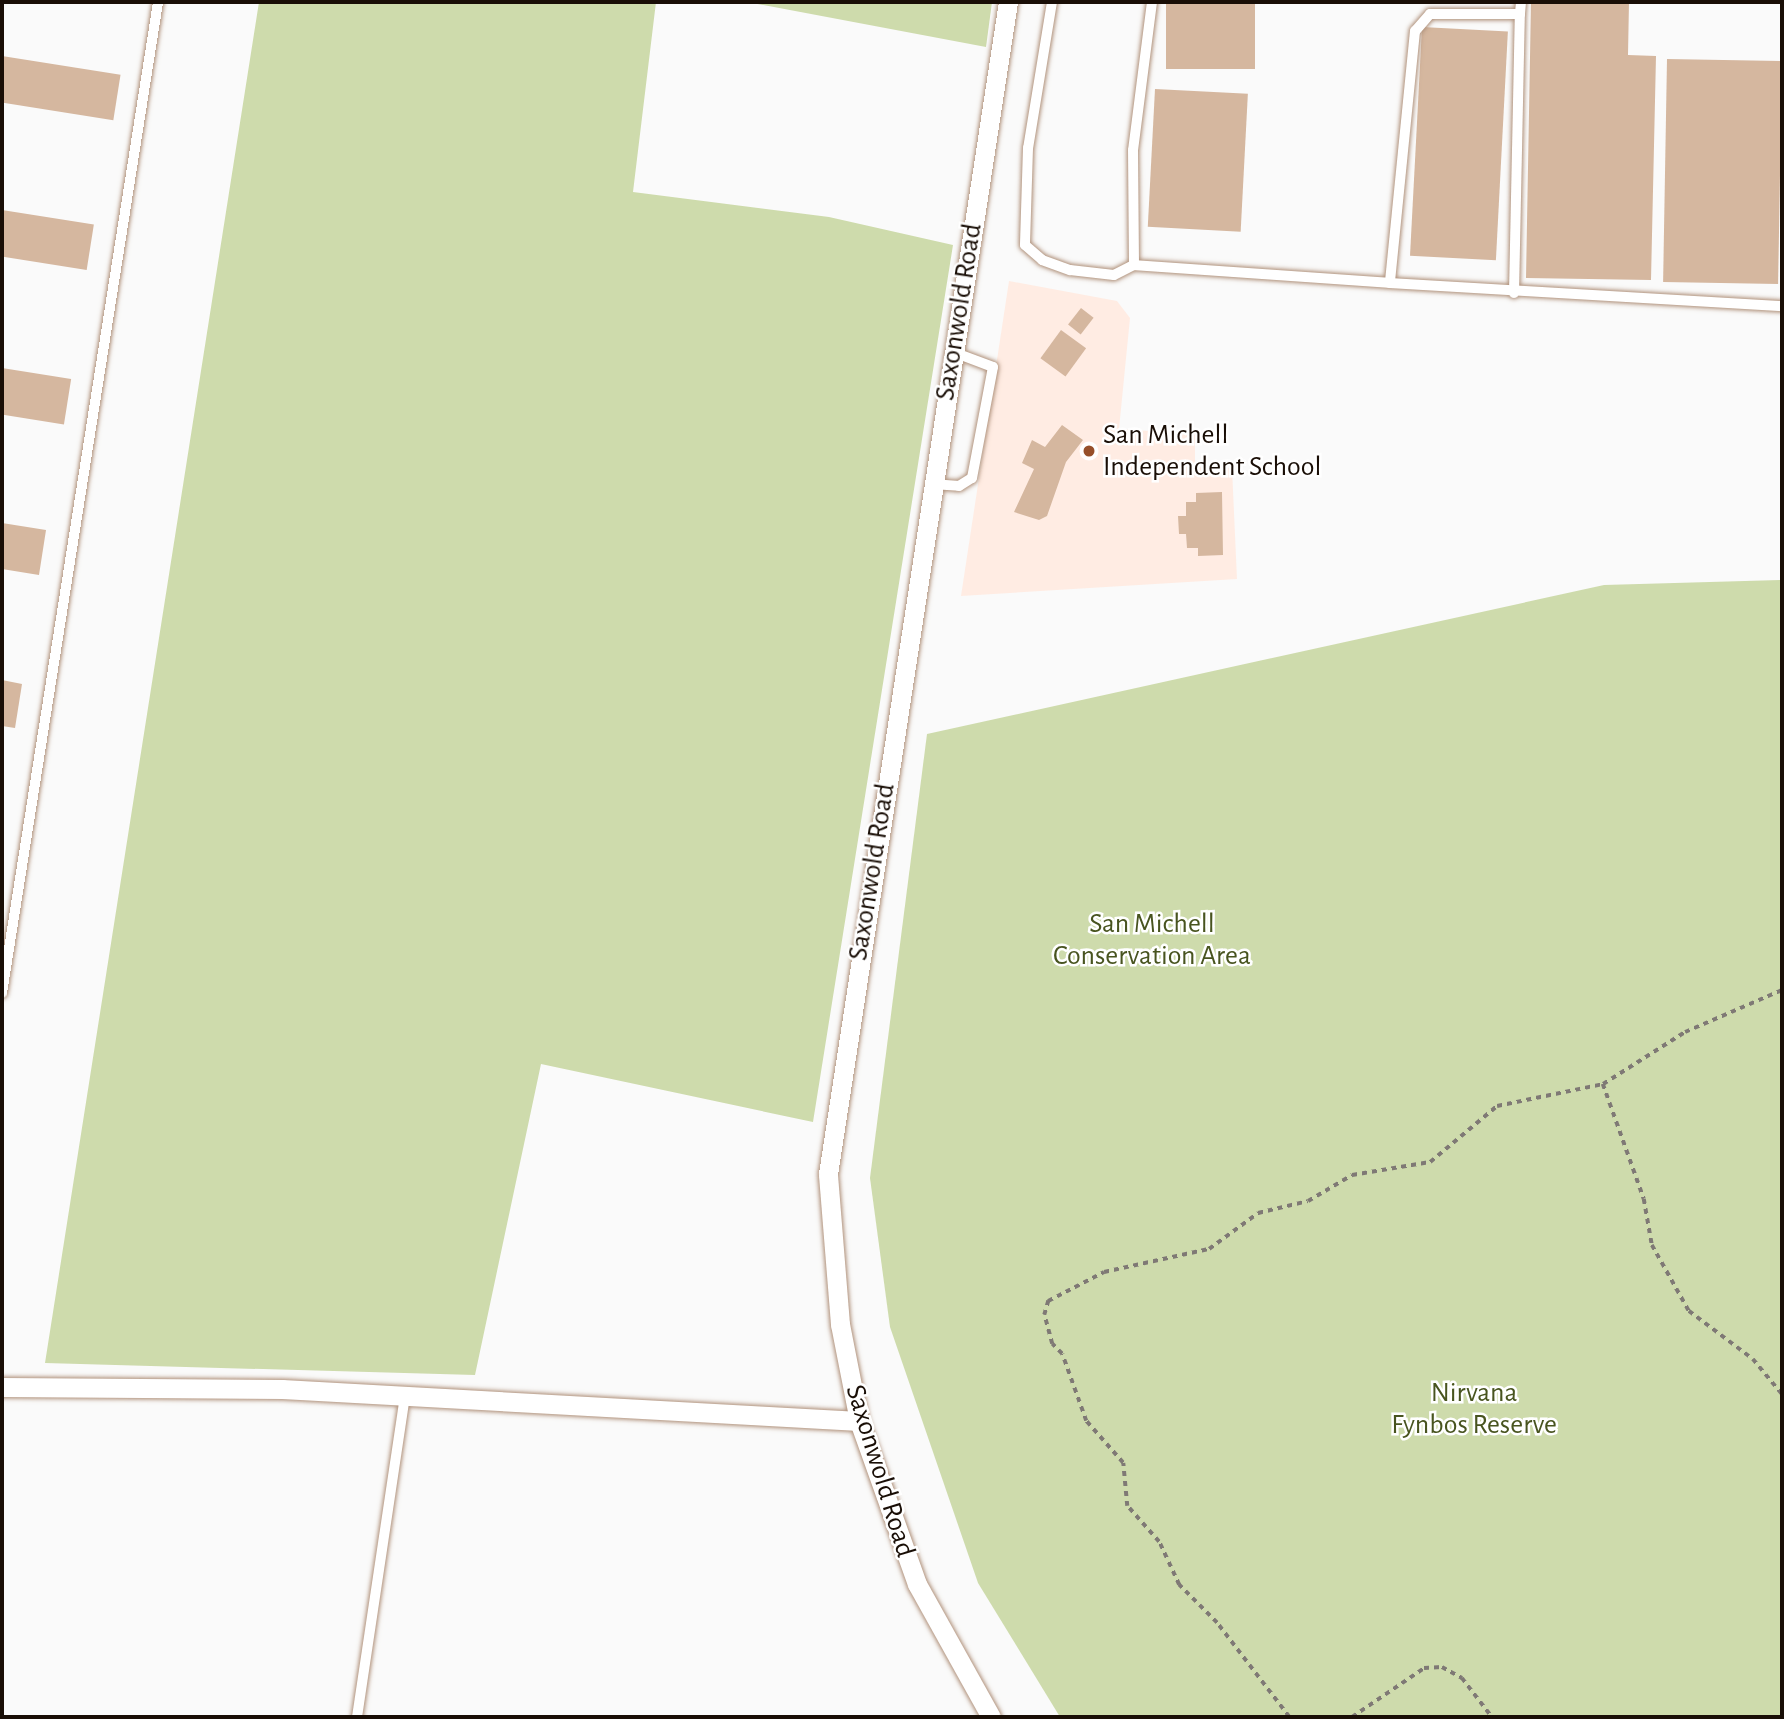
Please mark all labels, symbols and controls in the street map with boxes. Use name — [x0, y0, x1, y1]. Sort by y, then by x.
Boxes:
street label: Saxonwold Road — [928, 221, 990, 403]
place label: San Michell Independent School — [1103, 418, 1322, 484]
marker: San Michell Independent School — [1081, 443, 1097, 459]
street label: Saxonwold Road — [841, 781, 903, 963]
park label: San Michell Conservation Area — [1053, 907, 1251, 973]
park label: Nirvana Fynbos Reserve — [1391, 1376, 1557, 1442]
street label: Saxonwold Road — [838, 1381, 922, 1561]

